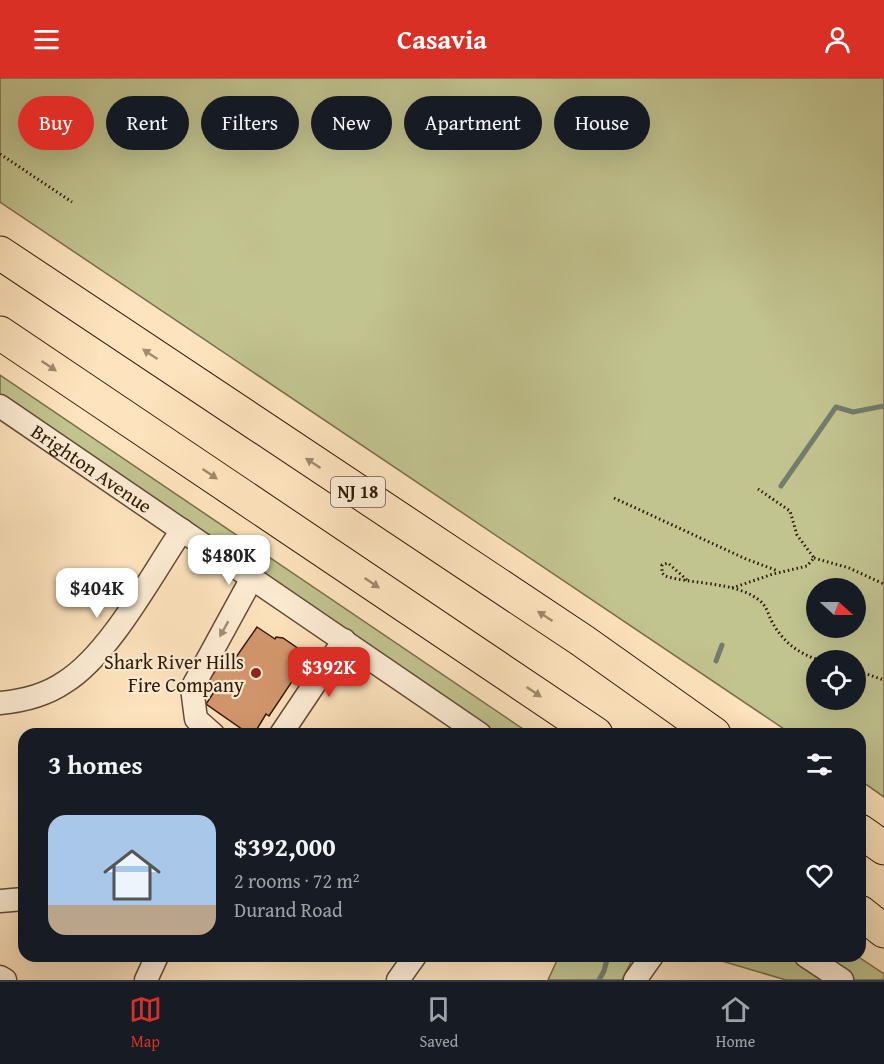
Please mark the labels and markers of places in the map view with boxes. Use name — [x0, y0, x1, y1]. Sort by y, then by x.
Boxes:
pin: $480K — [187, 535, 271, 586]
pin: $404K — [55, 568, 139, 619]
place label: Shark River Hills Fire Company — [104, 647, 244, 699]
pin: $392K — [287, 647, 371, 698]
marker: Shark River Hills Fire Company — [249, 666, 263, 680]

